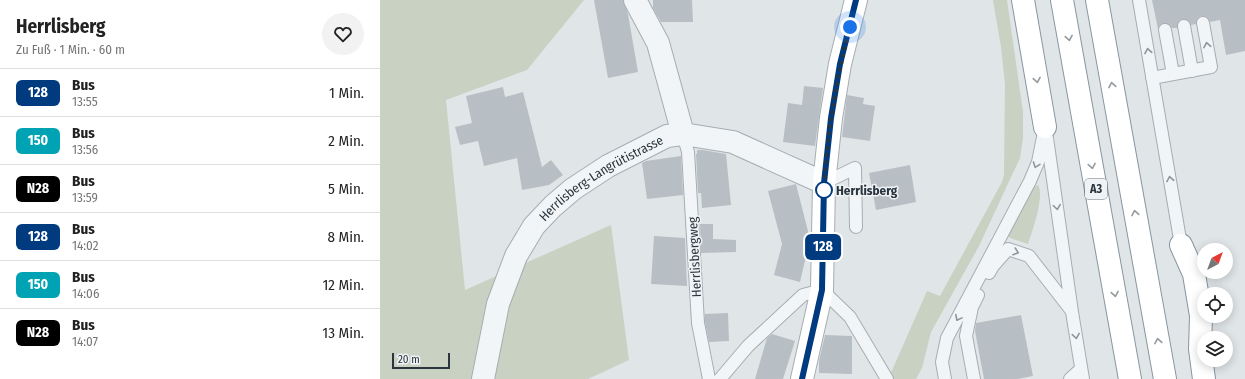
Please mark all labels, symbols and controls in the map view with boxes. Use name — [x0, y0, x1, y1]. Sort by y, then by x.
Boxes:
button: heart — [322, 13, 364, 55]
text: Herrlisberg — [16, 15, 106, 38]
your location — [840, 17, 860, 37]
one-way arrow — [1064, 35, 1073, 41]
text: Zu Fuß · 1 Min. · 60 m — [16, 42, 125, 57]
one-way arrow — [1203, 42, 1212, 48]
one-way arrow — [1144, 47, 1152, 54]
text: Bus — [72, 76, 95, 94]
one-way arrow — [1032, 77, 1041, 83]
one-way arrow — [1108, 82, 1117, 88]
text: 128 — [28, 84, 48, 101]
text: 1 Min. — [329, 84, 364, 102]
text: 13:55 — [72, 94, 98, 109]
text: Bus — [72, 124, 95, 142]
text: 150 — [28, 132, 48, 149]
text: 2 Min. — [328, 132, 364, 150]
street label: Herrlisberg-Langrütistrasse — [536, 132, 666, 224]
text: 13:56 — [72, 142, 98, 157]
one-way arrow — [1033, 161, 1041, 168]
one-way arrow — [1088, 163, 1096, 169]
text: Bus — [72, 172, 95, 190]
one-way arrow — [1166, 176, 1174, 182]
road number: A3 — [1085, 179, 1107, 199]
text: N28 — [27, 180, 49, 197]
text: 5 Min. — [328, 180, 364, 198]
marker: Herrlisberg — [815, 181, 833, 199]
place label: Herrlisberg — [836, 183, 898, 198]
text: 13:59 — [72, 190, 98, 205]
one-way arrow — [1052, 204, 1061, 210]
one-way arrow — [1131, 209, 1140, 216]
street label: Herrlisbergweg — [685, 216, 704, 298]
text: Bus — [72, 220, 95, 238]
text: 128 — [28, 228, 48, 245]
text: 8 Min. — [327, 228, 364, 246]
line badge: 128 — [800, 234, 846, 260]
text: 14:02 — [72, 238, 98, 253]
text: 128 — [813, 238, 833, 255]
north arrow — [1197, 243, 1233, 279]
map controls — [1197, 243, 1233, 367]
one-way arrow — [1013, 247, 1020, 256]
text: Bus — [72, 268, 95, 286]
text: 150 — [28, 276, 48, 293]
text: 12 Min. — [322, 276, 364, 294]
text: 14:06 — [72, 286, 99, 301]
button: locate — [1197, 287, 1233, 323]
one-way arrow — [1111, 291, 1119, 297]
one-way arrow — [955, 313, 962, 321]
text: Bus — [72, 316, 95, 334]
text: N28 — [27, 324, 49, 341]
text: 13 Min. — [322, 324, 364, 342]
button: layers — [1197, 331, 1233, 367]
one-way arrow — [1071, 333, 1080, 339]
text: 14:07 — [72, 334, 98, 349]
one-way arrow — [1154, 337, 1163, 344]
scale bar — [392, 351, 450, 370]
text: 20 m — [398, 353, 420, 366]

